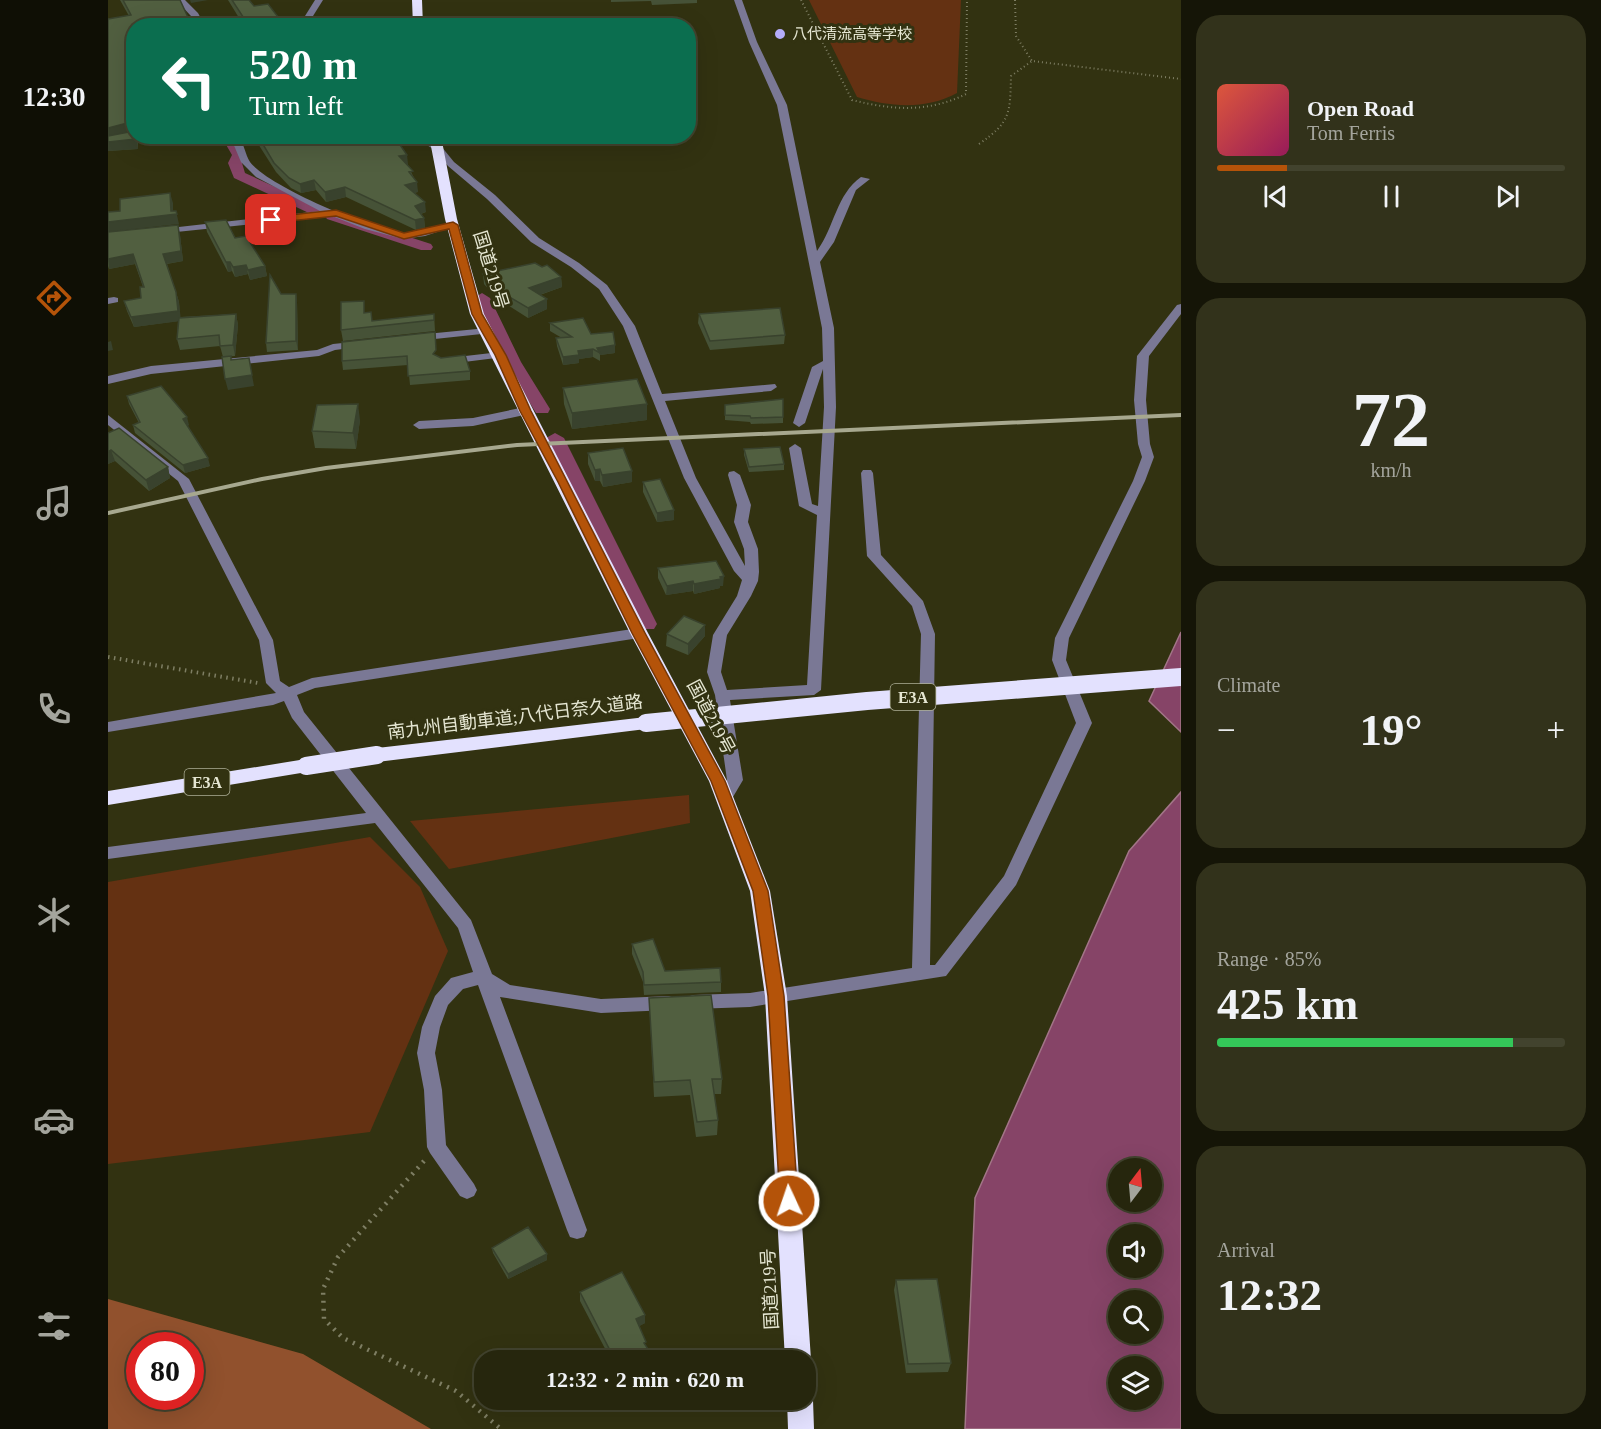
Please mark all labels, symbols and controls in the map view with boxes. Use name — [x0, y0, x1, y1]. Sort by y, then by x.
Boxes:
place label: 八代清流高等学校 — [792, 25, 912, 42]
marker: 八代清流高等学校 — [773, 27, 787, 41]
icon: left — [150, 42, 228, 120]
text: 520 m — [249, 42, 358, 88]
text: 12:30 — [23, 82, 86, 112]
text: Turn left — [249, 91, 343, 121]
text: Open Road — [1307, 96, 1414, 121]
text: Tom Ferris — [1307, 122, 1395, 144]
icon: previous — [1259, 180, 1292, 213]
icon: pause — [1375, 180, 1408, 213]
icon: next — [1491, 180, 1524, 213]
pin — [245, 194, 296, 245]
icon: arrive — [254, 203, 287, 236]
street label: 国道219号 — [470, 228, 512, 312]
icon: directions — [33, 277, 75, 319]
text: 72 — [1352, 376, 1430, 463]
text: km/h — [1370, 459, 1412, 481]
icon: music — [33, 482, 75, 524]
text: Climate — [1217, 674, 1280, 696]
street label: 国道219号 — [683, 677, 739, 757]
road number: E3A — [890, 684, 936, 710]
icon: phone — [33, 688, 75, 730]
street label: 南九州自動車道;八代日奈久道路 — [386, 691, 644, 743]
text: 19° — [1360, 705, 1423, 755]
text: − — [1217, 712, 1236, 748]
text: + — [1546, 712, 1565, 748]
road number: E3A — [184, 769, 230, 795]
icon: climate — [33, 894, 75, 936]
text: Range · 85% — [1217, 948, 1321, 970]
text: 425 km — [1217, 979, 1358, 1029]
icon: car — [33, 1099, 75, 1141]
north arrow — [1108, 1158, 1162, 1212]
map controls — [1108, 1158, 1162, 1410]
position arrow — [757, 1169, 821, 1233]
button: sound — [1108, 1224, 1162, 1278]
text: Arrival — [1217, 1239, 1275, 1261]
street label: 国道219号 — [758, 1248, 782, 1330]
text: 12:32 — [1217, 1270, 1322, 1320]
button: search — [1108, 1290, 1162, 1344]
icon: filters — [33, 1305, 75, 1347]
speed limit sign: 80 — [126, 1332, 204, 1410]
button: layers — [1108, 1356, 1162, 1410]
text: 12:32 · 2 min · 620 m — [546, 1367, 744, 1392]

